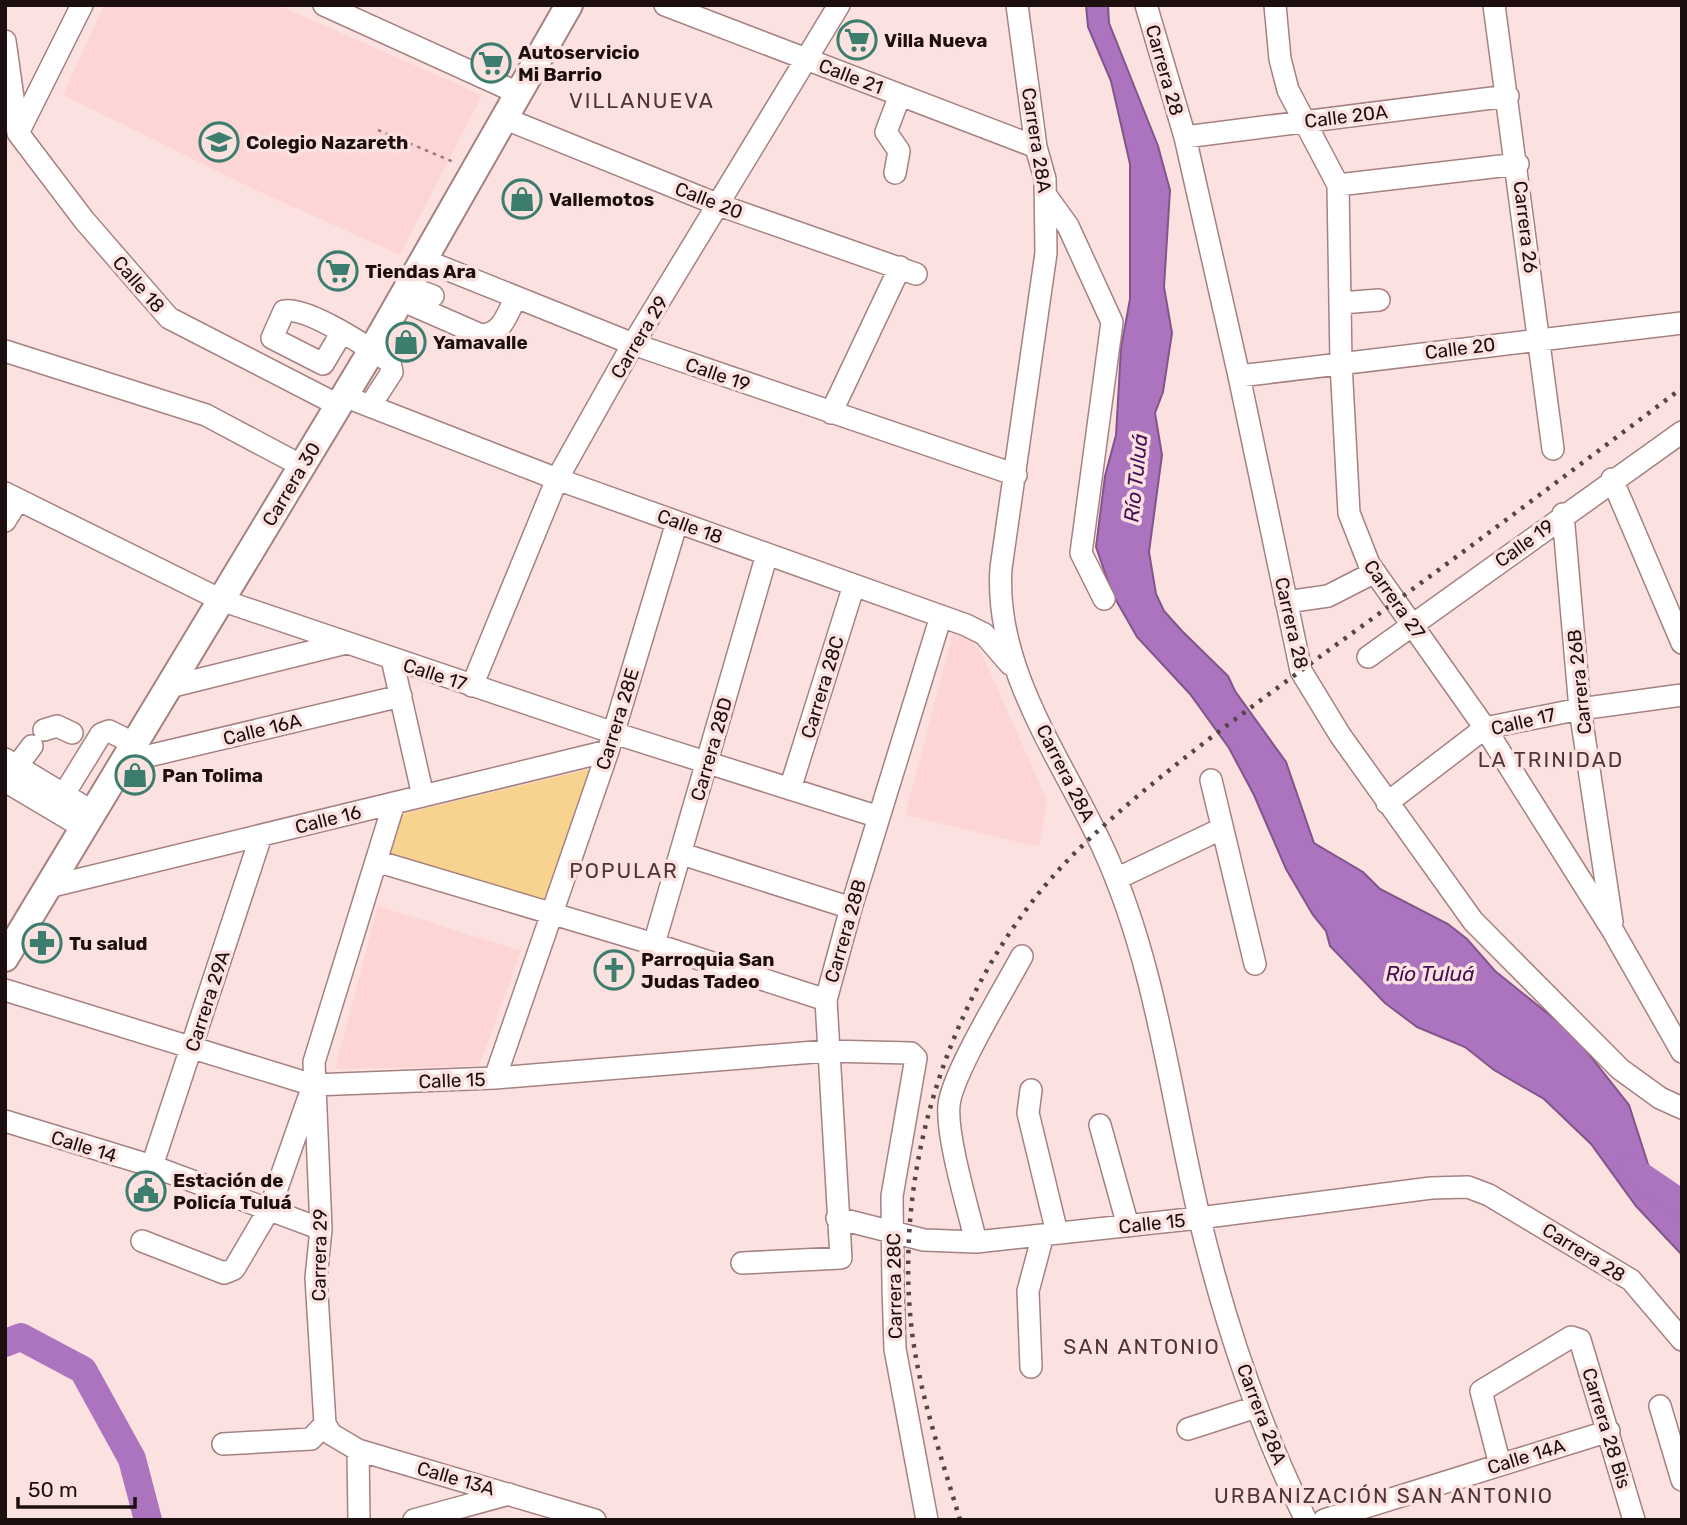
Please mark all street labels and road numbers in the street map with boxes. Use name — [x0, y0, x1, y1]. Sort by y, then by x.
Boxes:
street label: Carrera 28 — [1141, 22, 1188, 118]
street label: Calle 21 — [815, 54, 886, 99]
street label: Carrera 28A — [1017, 86, 1056, 195]
street label: Calle 20A — [1303, 100, 1389, 133]
street label: Calle 20 — [672, 177, 746, 224]
street label: Carrera 26 — [1508, 180, 1543, 275]
street label: Calle 18 — [108, 251, 170, 317]
street label: Carrera 29 — [606, 292, 673, 383]
street label: Calle 20 — [1423, 333, 1497, 364]
street label: Calle 19 — [682, 353, 753, 396]
street label: Carrera 30 — [257, 438, 325, 530]
street label: Calle 18 — [654, 504, 726, 549]
street label: Calle 19 — [1490, 514, 1558, 572]
street label: Carrera 27 — [1359, 555, 1430, 643]
street label: Carrera 28 — [1270, 575, 1313, 671]
street label: Carrera 26B — [1563, 628, 1596, 736]
street label: Carrera 28C — [796, 633, 849, 741]
street label: Calle 17 — [400, 653, 470, 696]
street label: Carrera 28E — [591, 666, 644, 773]
street label: Carrera 28D — [686, 695, 737, 804]
street label: Calle 17 — [1489, 703, 1558, 740]
street label: Calle 16A — [221, 709, 304, 750]
street label: Carrera 28A — [1031, 721, 1100, 826]
street label: Calle 16 — [293, 800, 364, 839]
street label: Carrera 28B — [820, 877, 871, 985]
street label: Carrera 29A — [180, 948, 235, 1054]
street label: Calle 15 — [418, 1068, 486, 1093]
street label: Calle 14 — [48, 1126, 120, 1167]
street label: Carrera 29 — [307, 1208, 332, 1302]
street label: Calle 15 — [1117, 1209, 1187, 1238]
street label: Carrera 28 — [1538, 1218, 1629, 1287]
street label: Carrera 28C — [882, 1233, 907, 1339]
street label: Carrera 28A — [1232, 1360, 1291, 1468]
street label: Carrera 28 Bis — [1577, 1365, 1636, 1491]
street label: Calle 14A — [1484, 1434, 1568, 1479]
street label: Calle 13A — [414, 1456, 498, 1501]

